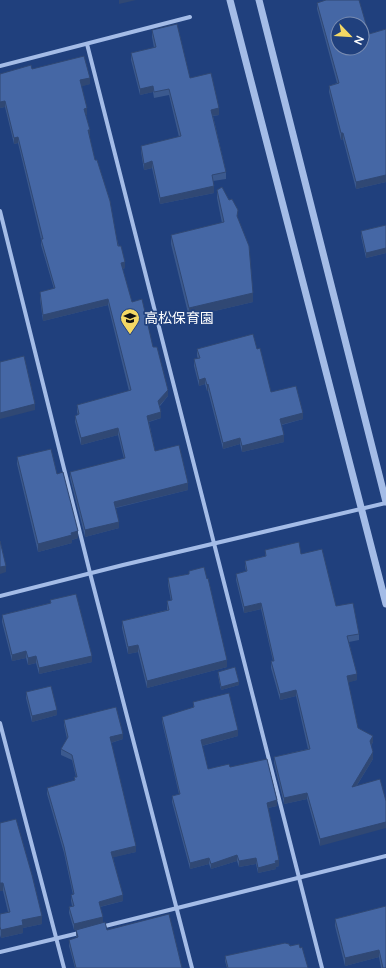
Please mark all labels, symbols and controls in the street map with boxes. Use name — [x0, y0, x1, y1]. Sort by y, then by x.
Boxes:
north arrow — [330, 16, 370, 56]
text: N — [352, 34, 367, 47]
school or university icon: 高松保育園 — [119, 307, 141, 335]
place label: 高松保育園 — [144, 309, 214, 326]

